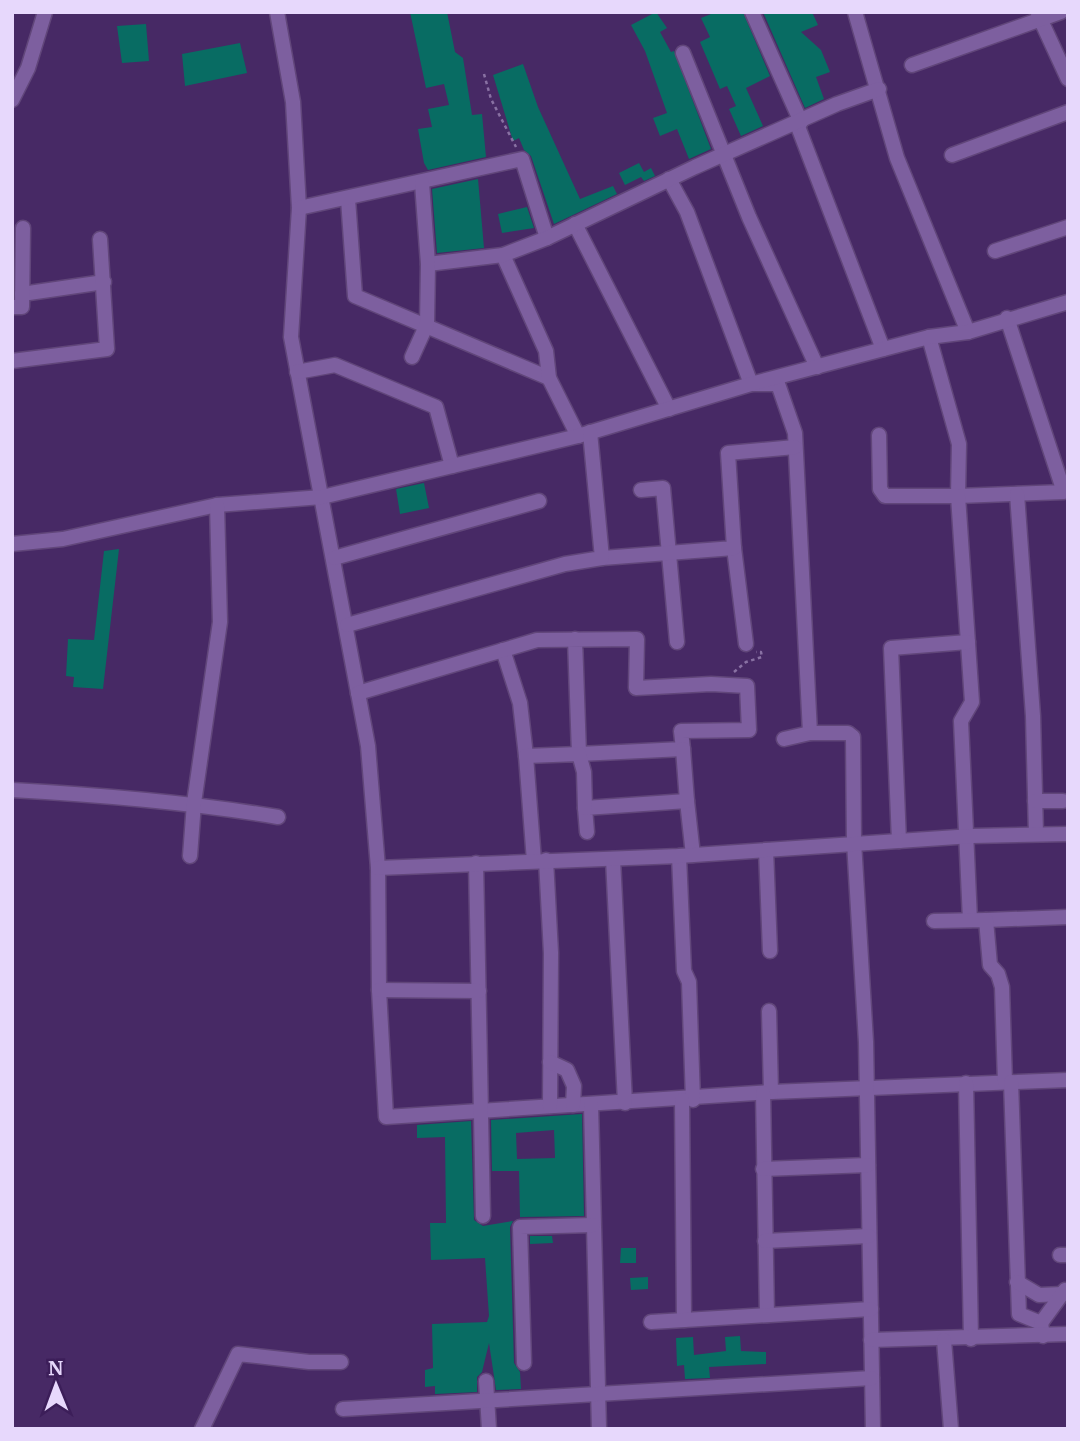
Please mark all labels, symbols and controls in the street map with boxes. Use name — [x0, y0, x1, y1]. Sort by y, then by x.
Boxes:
north arrow — [21, 1350, 91, 1420]
text: N — [48, 1356, 63, 1380]

